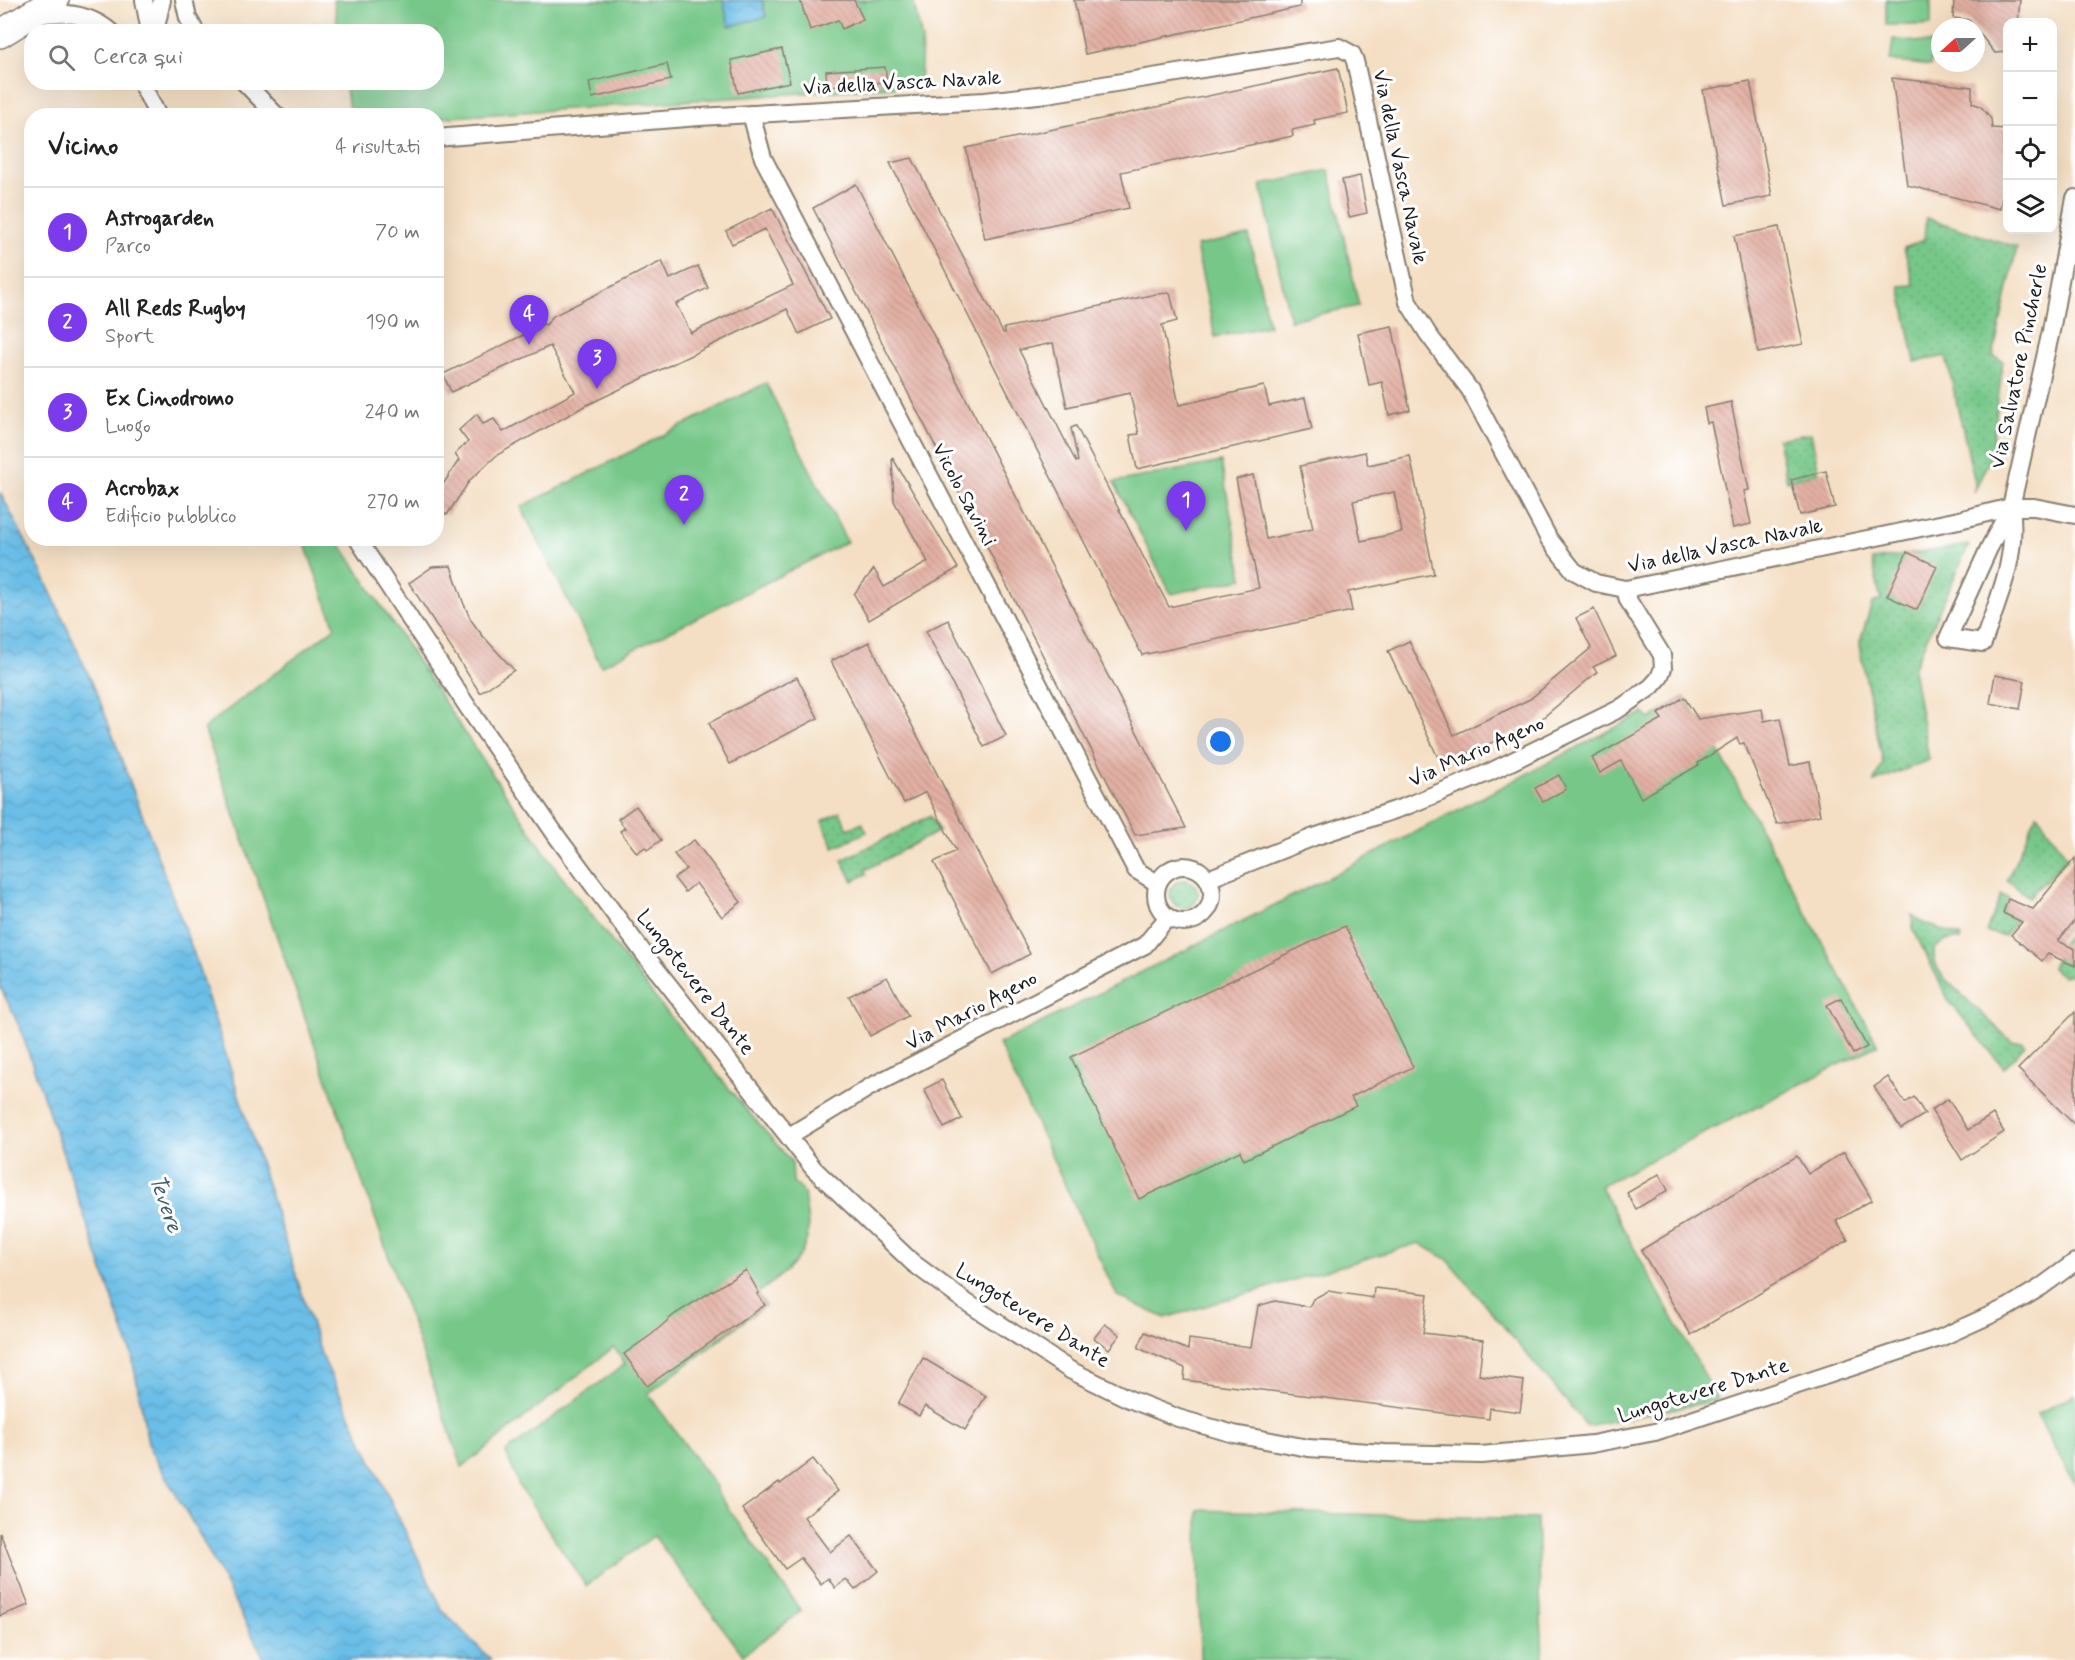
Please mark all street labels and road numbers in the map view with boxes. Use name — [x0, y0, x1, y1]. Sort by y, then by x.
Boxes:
street label: Via della Vasca Navale — [802, 64, 1002, 102]
street label: Via della Vasca Navale — [1366, 67, 1434, 267]
street label: Via Salvatore Pincherle — [1984, 261, 2054, 471]
street label: Vicolo Savini — [925, 438, 1003, 551]
street label: Via della Vasca Navale — [1625, 512, 1825, 580]
street label: Via Mario Ageno — [1404, 709, 1549, 794]
street label: Lungotevere Dante — [629, 904, 761, 1062]
street label: Via Mario Ageno — [901, 964, 1042, 1057]
street label: Lungotevere Dante — [949, 1257, 1115, 1376]
street label: Lungotevere Dante — [1614, 1352, 1793, 1431]

